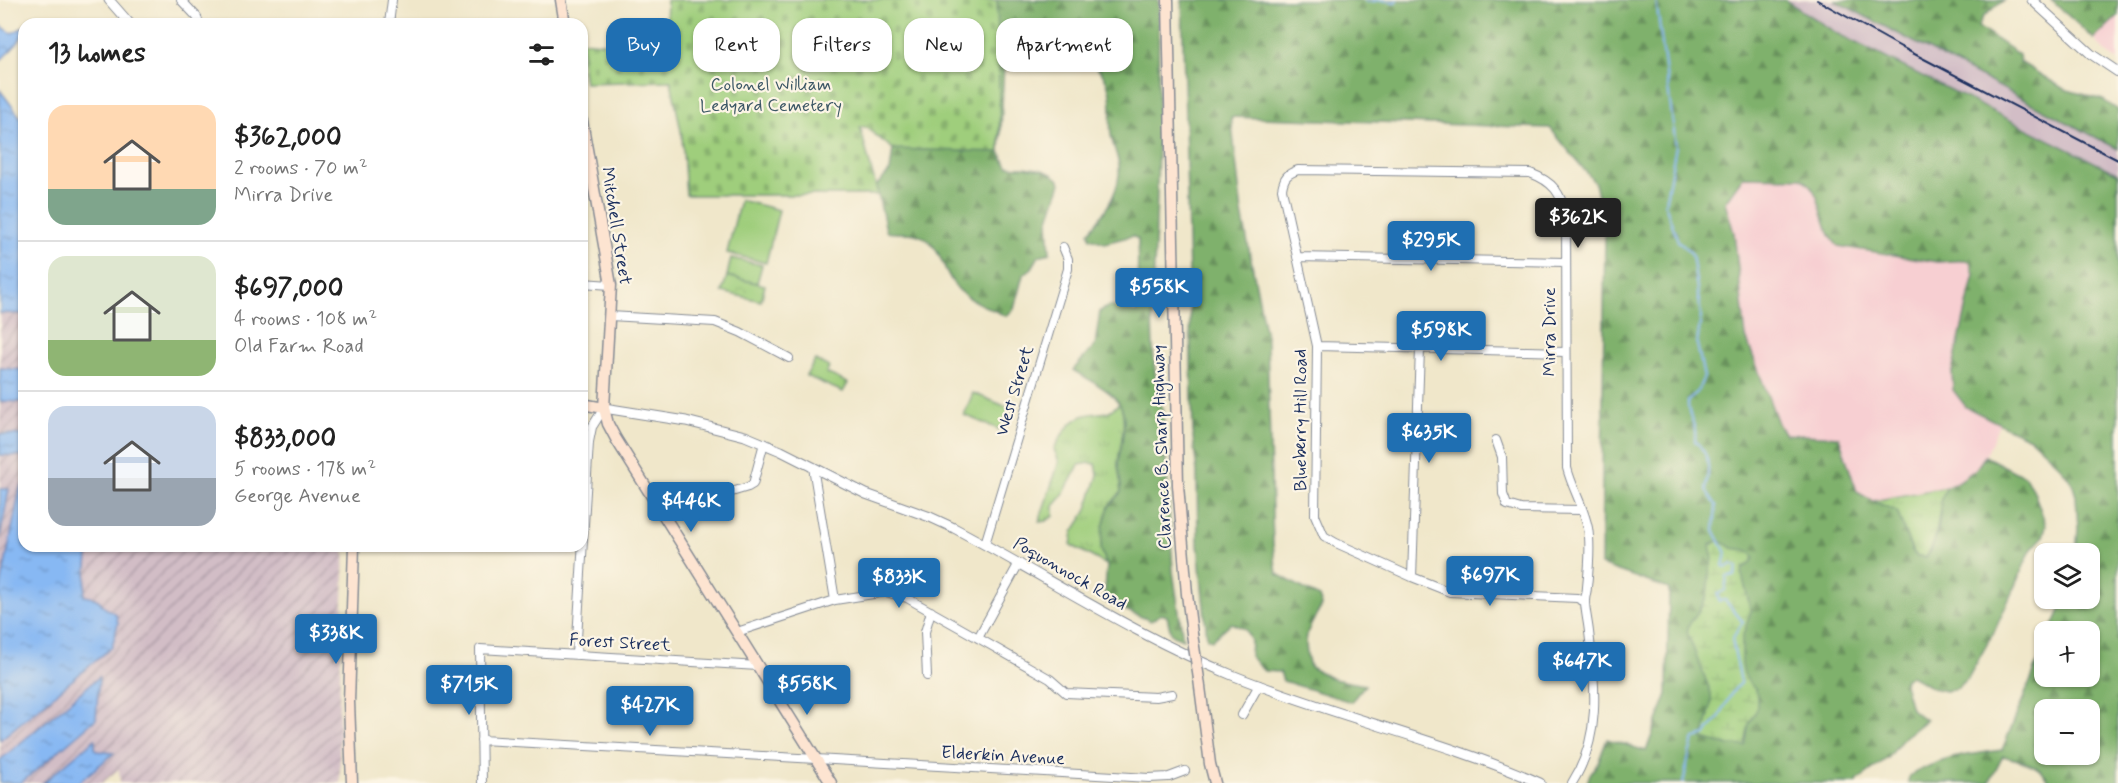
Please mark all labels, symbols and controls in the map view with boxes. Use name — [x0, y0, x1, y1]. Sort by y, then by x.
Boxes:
chip: Buy — [606, 18, 681, 72]
chip: Rent — [693, 18, 780, 72]
chip: Filters — [792, 18, 892, 72]
chip: New — [904, 18, 984, 72]
chip: Apartment — [996, 18, 1133, 72]
text: 13 homes — [48, 37, 146, 71]
icon: filters — [525, 38, 558, 71]
park label: Colonel William Ledyard Cemetery — [700, 73, 842, 118]
text: $362,000 — [234, 121, 342, 155]
icon: home — [96, 129, 168, 201]
text: 2 rooms · 70 m² — [234, 155, 368, 182]
street label: Mitchell Street — [595, 165, 637, 287]
text: Mirra Drive — [234, 182, 333, 209]
pin: $362K — [1536, 198, 1620, 249]
text: $362K — [1549, 204, 1607, 231]
pin: $295K — [1389, 221, 1473, 272]
text: $295K — [1402, 227, 1460, 254]
pin: $558K — [1117, 268, 1201, 319]
text: $697,000 — [234, 272, 343, 306]
text: $558K — [1129, 274, 1189, 301]
icon: home — [96, 280, 168, 352]
street label: Mirra Drive — [1538, 287, 1562, 377]
text: 4 rooms · 108 m² — [234, 306, 377, 333]
pin: $598K — [1399, 311, 1483, 362]
text: $598K — [1411, 317, 1471, 344]
text: Old Farm Road — [234, 333, 364, 360]
street label: West Street — [990, 342, 1040, 439]
street label: Clarence B. Sharp Highway — [1146, 344, 1179, 550]
street label: Blueberry Hill Road — [1289, 349, 1313, 491]
pin: $635K — [1387, 413, 1471, 464]
text: $635K — [1401, 419, 1457, 446]
text: $833,000 — [234, 422, 336, 456]
icon: home — [96, 430, 168, 502]
text: 5 rooms · 178 m² — [234, 456, 376, 483]
pin: $446K — [649, 482, 733, 533]
text: George Avenue — [234, 483, 361, 510]
text: $446K — [661, 488, 721, 515]
street label: Poquonnock Road — [1009, 532, 1131, 616]
map controls — [2034, 543, 2100, 765]
button: layers — [2034, 543, 2100, 609]
pin: $697K — [1448, 556, 1532, 607]
pin: $833K — [857, 558, 941, 609]
text: $697K — [1460, 562, 1520, 589]
text: $833K — [872, 564, 926, 591]
pin: $338K — [294, 614, 378, 665]
text: $338K — [309, 620, 363, 647]
button: + — [2034, 621, 2100, 687]
street label: Forest Street — [569, 628, 672, 658]
pin: $647K — [1540, 642, 1624, 693]
text: $647K — [1552, 648, 1612, 675]
pin: $715K — [427, 665, 511, 716]
pin: $558K — [765, 665, 849, 716]
text: $715K — [440, 671, 498, 698]
text: $558K — [777, 671, 837, 698]
pin: $427K — [608, 686, 692, 737]
text: $427K — [620, 692, 680, 719]
button: − — [2034, 699, 2100, 765]
street label: Elderkin Avenue — [940, 741, 1066, 771]

